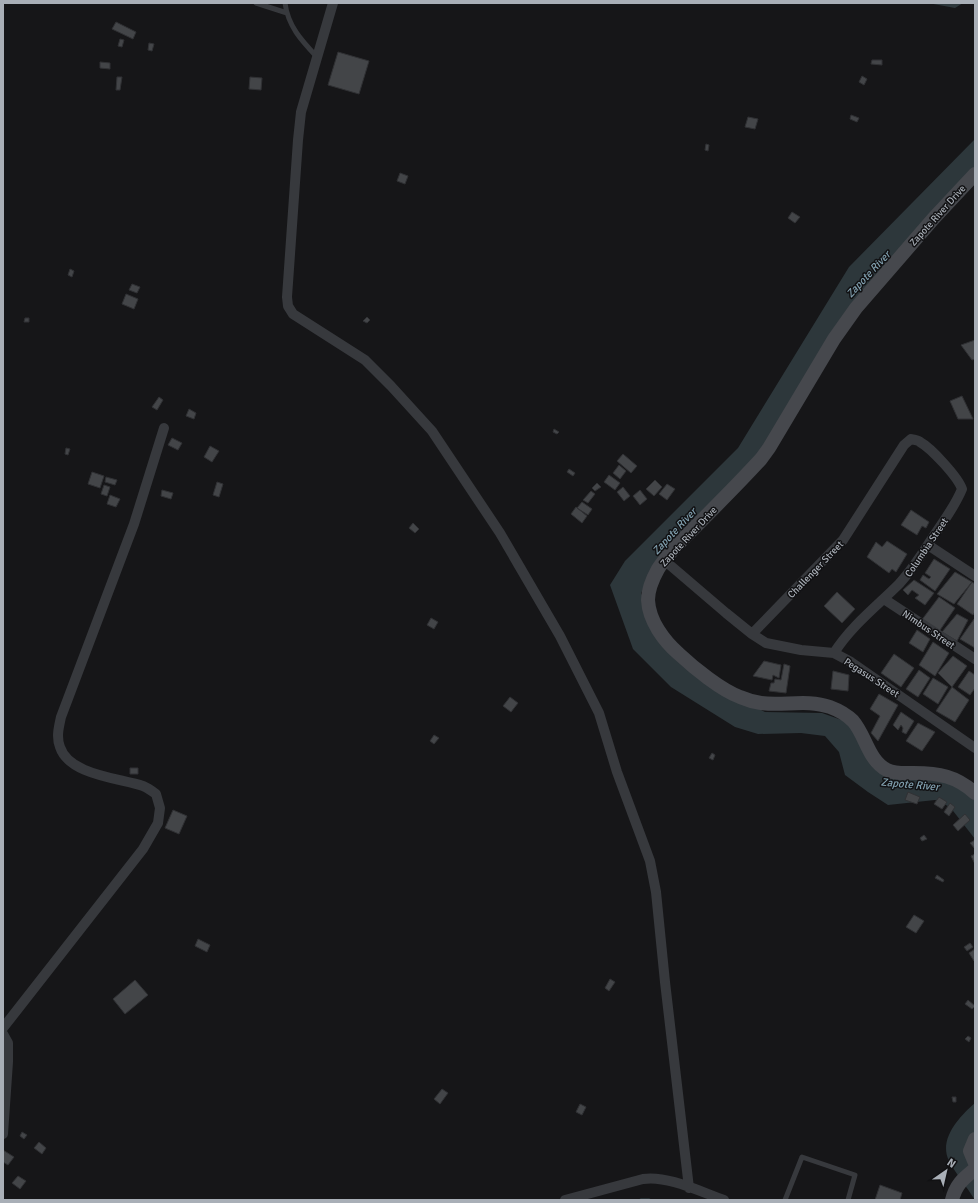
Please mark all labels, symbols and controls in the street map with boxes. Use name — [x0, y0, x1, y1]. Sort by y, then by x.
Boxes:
street label: Zapote River Drive — [907, 183, 968, 249]
water label: Zapote River — [844, 247, 894, 300]
water label: Zapote River — [650, 504, 700, 557]
street label: Zapote River Drive — [658, 504, 720, 569]
street label: Columbia Street — [903, 515, 951, 579]
street label: Challenger Street — [785, 538, 846, 601]
street label: Nimbus Street — [900, 608, 957, 652]
street label: Pegasus Street — [842, 656, 902, 700]
water label: Zapote River — [880, 775, 942, 794]
north arrow — [926, 1151, 966, 1191]
text: N — [945, 1156, 958, 1171]

